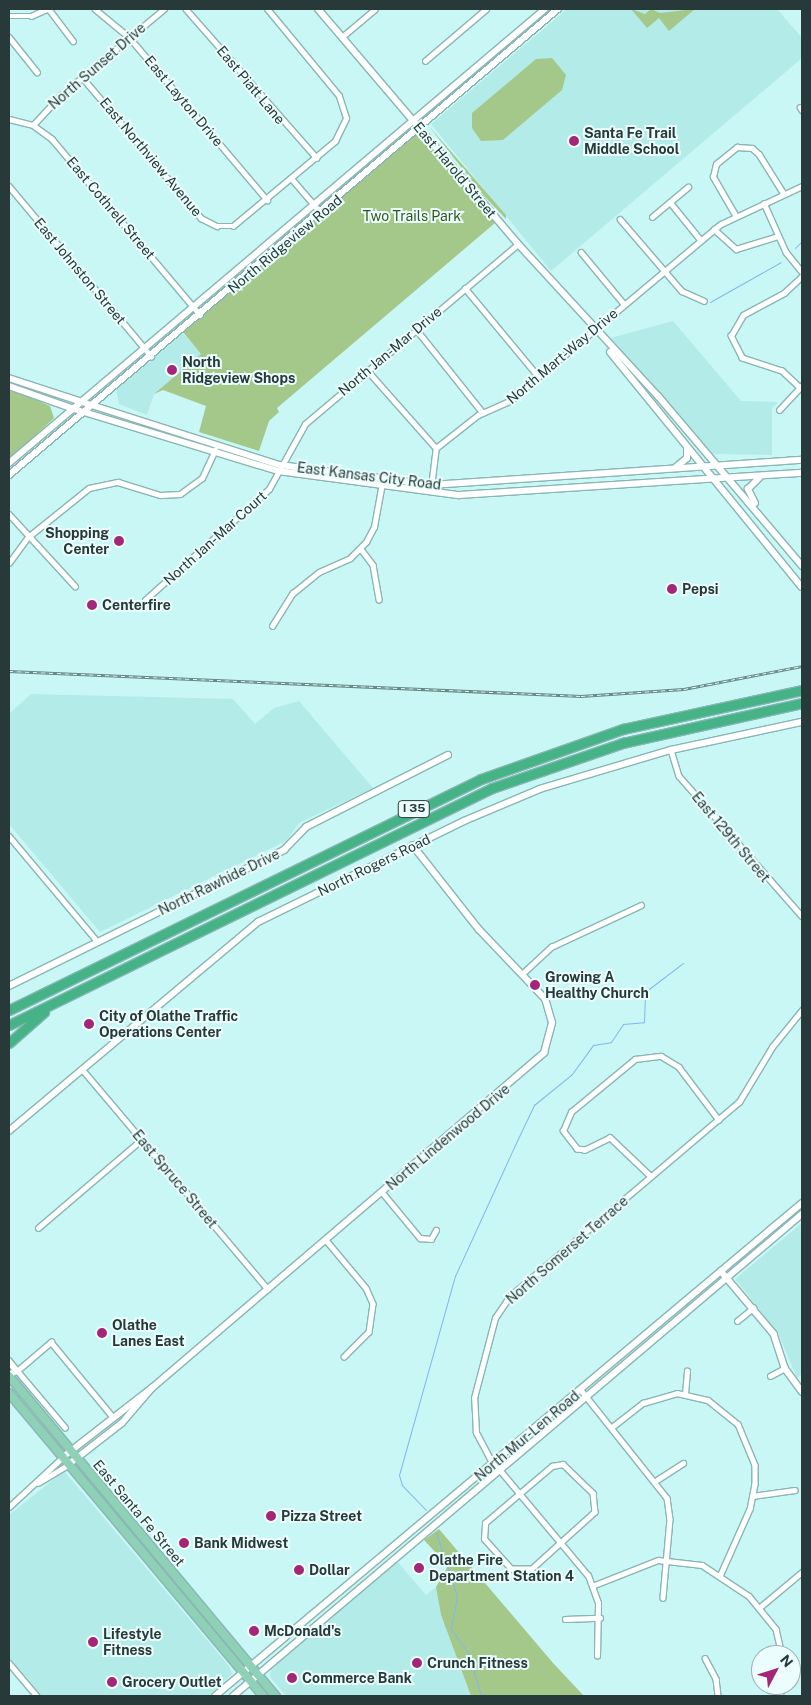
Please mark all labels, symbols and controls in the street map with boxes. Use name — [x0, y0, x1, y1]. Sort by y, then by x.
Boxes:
street label: North Sunset Drive — [45, 19, 149, 113]
street label: East Piatt Lane — [213, 42, 289, 128]
street label: East Layton Drive — [141, 52, 227, 150]
street label: East Northview Avenue — [96, 94, 206, 220]
street label: East Harold Street — [410, 119, 500, 221]
place label: Santa Fe Trail Middle School — [584, 125, 679, 158]
marker: Santa Fe Trail Middle School — [568, 135, 580, 147]
street label: East Cothrell Street — [63, 153, 159, 263]
street label: North Ridgeview Road — [225, 191, 345, 297]
park label: Two Trails Park — [363, 208, 461, 224]
street label: East Johnston Street — [31, 214, 129, 328]
street label: North Jan-Mar Drive — [335, 303, 445, 399]
street label: North Mart-Way Drive — [503, 305, 621, 407]
place label: North Ridgeview Shops — [182, 354, 295, 387]
marker: North Ridgeview Shops — [166, 364, 178, 376]
street label: East Kansas City Road — [296, 459, 442, 493]
street label: North Jan-Mar Court — [160, 487, 270, 589]
place label: Shopping Center — [45, 525, 109, 558]
marker: Shopping Center — [113, 535, 125, 547]
place label: Pepsi — [682, 581, 719, 597]
marker: Pepsi — [666, 583, 678, 595]
place label: Centerfire — [102, 597, 171, 613]
marker: Centerfire — [86, 599, 98, 611]
street label: East 129th Street — [688, 788, 774, 886]
road number: I 35 — [398, 800, 430, 819]
street label: North Rogers Road — [315, 830, 433, 900]
street label: North Rawhide Drive — [156, 845, 282, 919]
place label: Growing A Healthy Church — [545, 969, 649, 1002]
marker: Growing A Healthy Church — [529, 979, 541, 991]
place label: City of Olathe Traffic Operations Center — [99, 1008, 238, 1040]
marker: City of Olathe Traffic Operations Center — [83, 1018, 95, 1030]
street label: North Lindenwood Drive — [383, 1080, 513, 1194]
street label: East Spruce Street — [129, 1126, 221, 1232]
street label: North Somerset Terrace — [503, 1192, 631, 1308]
place label: Olathe Lanes East — [112, 1317, 185, 1350]
marker: Olathe Lanes East — [96, 1327, 108, 1339]
street label: North Mur-Len Road — [471, 1387, 583, 1485]
street label: East Santa Fe Street — [90, 1456, 188, 1570]
place label: Pizza Street — [281, 1508, 362, 1524]
marker: Pizza Street — [265, 1510, 277, 1522]
place label: Bank Midwest — [194, 1535, 288, 1551]
marker: Bank Midwest — [178, 1537, 190, 1549]
place label: Olathe Fire Department Station 4 — [429, 1552, 574, 1584]
place label: Dollar — [309, 1562, 350, 1578]
marker: Olathe Fire Department Station 4 — [413, 1562, 425, 1574]
marker: Dollar — [293, 1564, 305, 1576]
place label: McDonald's — [264, 1623, 341, 1639]
marker: McDonald's — [248, 1625, 260, 1637]
place label: Lifestyle Fitness — [103, 1626, 162, 1658]
marker: Lifestyle Fitness — [87, 1636, 99, 1648]
north arrow — [751, 1645, 801, 1695]
text: N — [777, 1652, 796, 1670]
place label: Crunch Fitness — [427, 1655, 528, 1671]
marker: Crunch Fitness — [411, 1657, 423, 1669]
place label: Commerce Bank — [302, 1670, 412, 1686]
marker: Commerce Bank — [286, 1672, 298, 1684]
place label: Grocery Outlet — [122, 1674, 222, 1690]
marker: Grocery Outlet — [106, 1676, 118, 1688]

